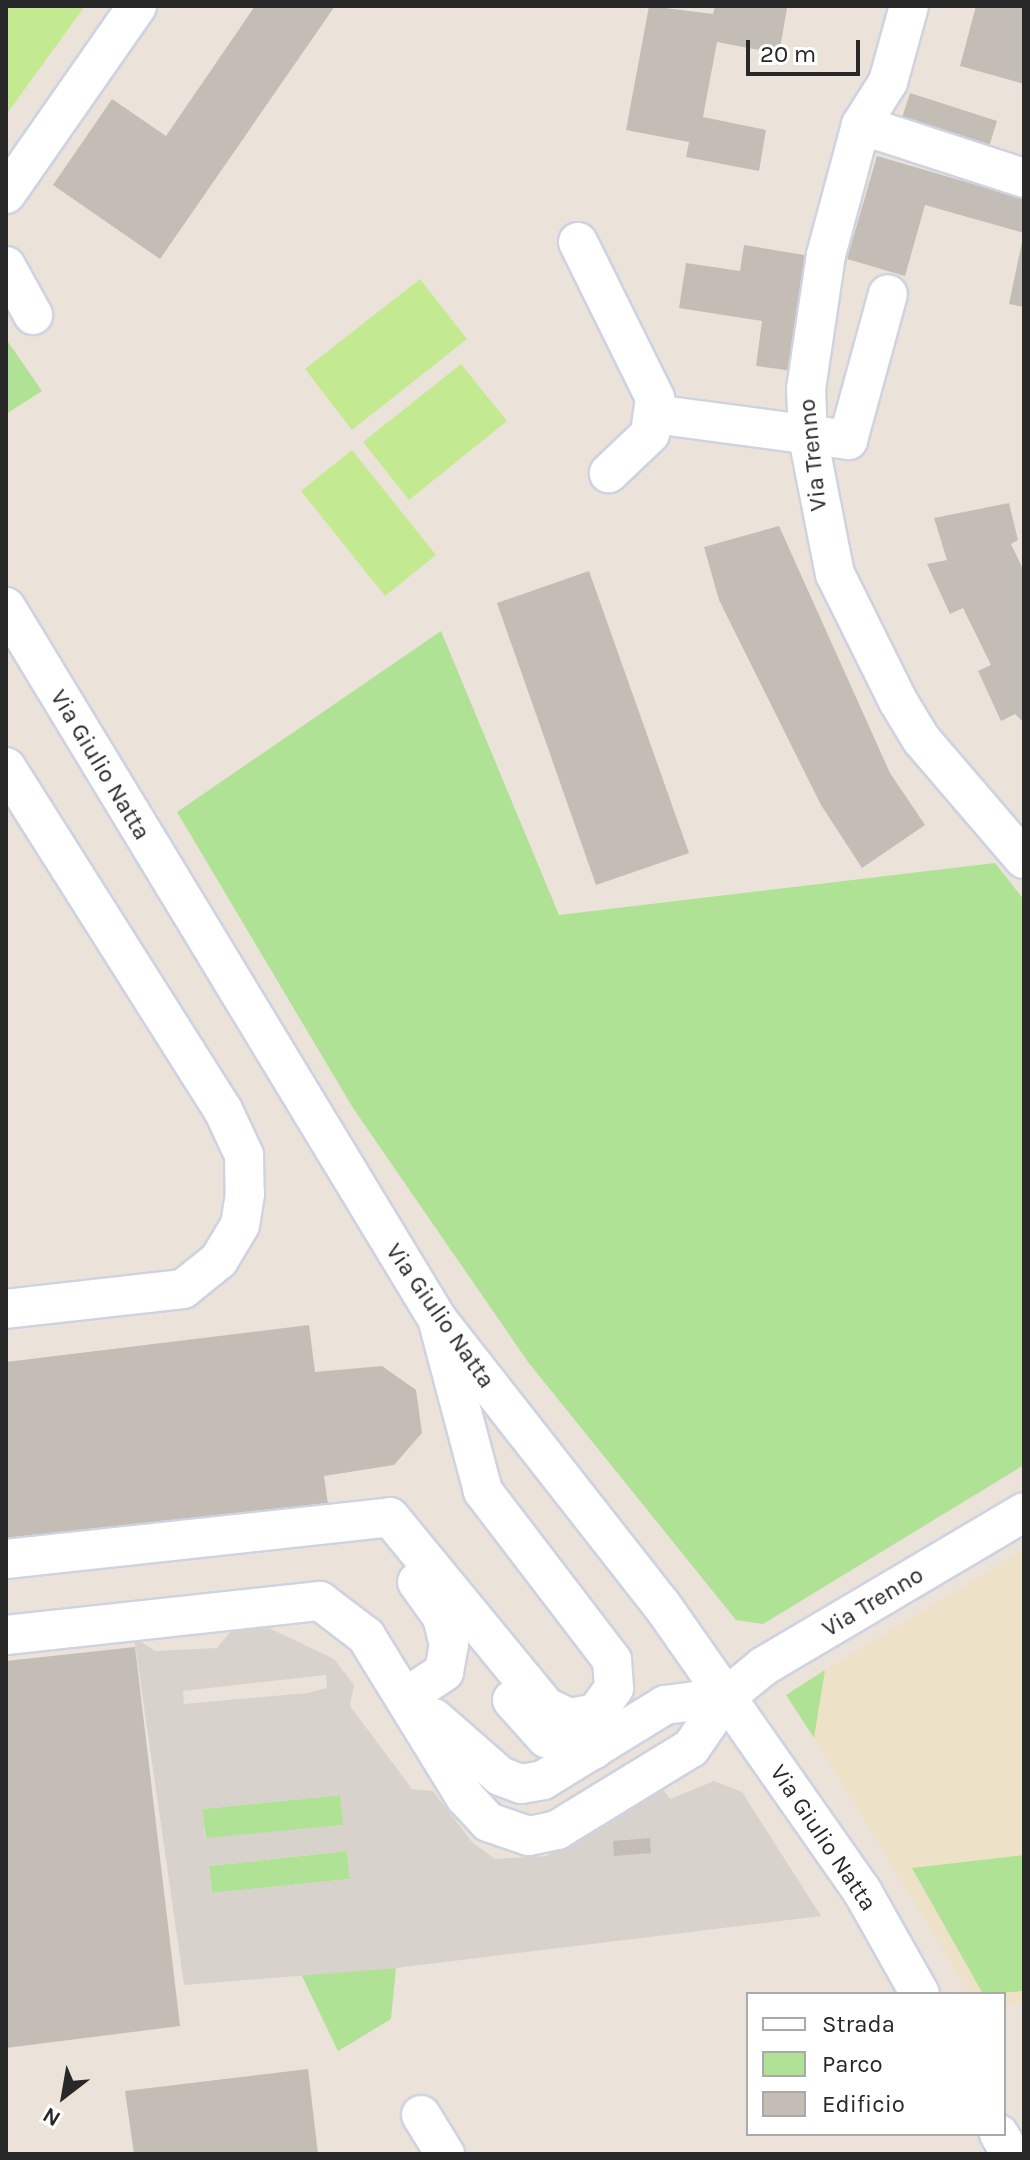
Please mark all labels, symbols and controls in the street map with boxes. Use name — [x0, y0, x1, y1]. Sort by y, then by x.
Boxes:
scale bar — [750, 24, 864, 74]
text: 20 m — [760, 40, 816, 68]
street label: Via Trenno — [793, 397, 833, 513]
street label: Via Giulio Natta — [44, 685, 156, 845]
street label: Via Giulio Natta — [379, 1238, 501, 1394]
street label: Via Trenno — [817, 1561, 929, 1643]
street label: Via Giulio Natta — [763, 1759, 883, 1917]
legend — [746, 1992, 1006, 2136]
text: Strada — [822, 2010, 895, 2038]
text: Parco — [822, 2050, 883, 2078]
north arrow — [24, 2056, 104, 2136]
text: Edificio — [822, 2090, 905, 2118]
text: N — [38, 2101, 65, 2132]

